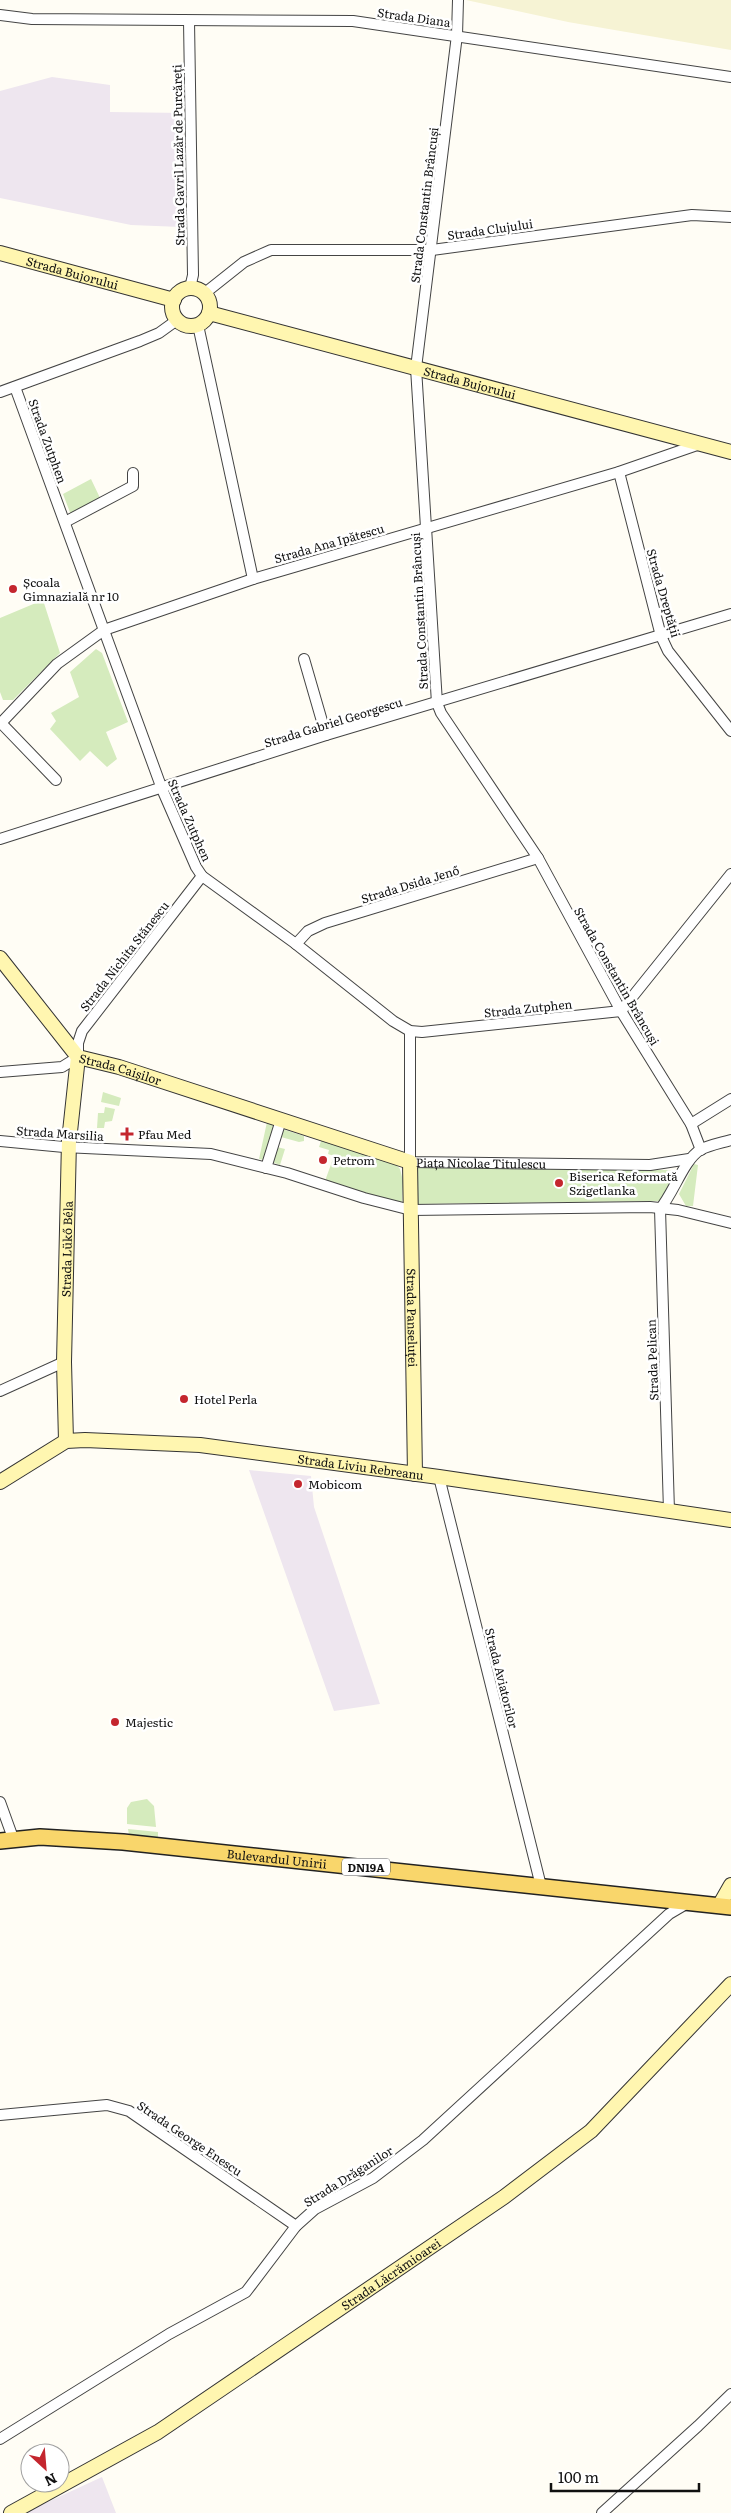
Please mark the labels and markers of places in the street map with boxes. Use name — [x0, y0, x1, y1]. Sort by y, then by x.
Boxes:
place label: Școala Gimnazială nr 10 — [23, 573, 119, 605]
marker: Școala Gimnazială nr 10 — [7, 583, 19, 595]
place label: Pfau Med — [138, 1125, 192, 1143]
marker: Pfau Med — [120, 1127, 134, 1141]
place label: Petrom — [333, 1151, 375, 1169]
marker: Petrom — [317, 1154, 329, 1166]
place label: Biserica Reformată Szigetlanka — [569, 1167, 678, 1199]
marker: Biserica Reformată Szigetlanka — [553, 1177, 565, 1189]
place label: Hotel Perla — [194, 1390, 258, 1408]
marker: Hotel Perla — [178, 1393, 190, 1405]
place label: Mobicom — [308, 1475, 363, 1493]
marker: Mobicom — [292, 1478, 304, 1490]
place label: Majestic — [125, 1713, 173, 1731]
marker: Majestic — [109, 1716, 121, 1728]

